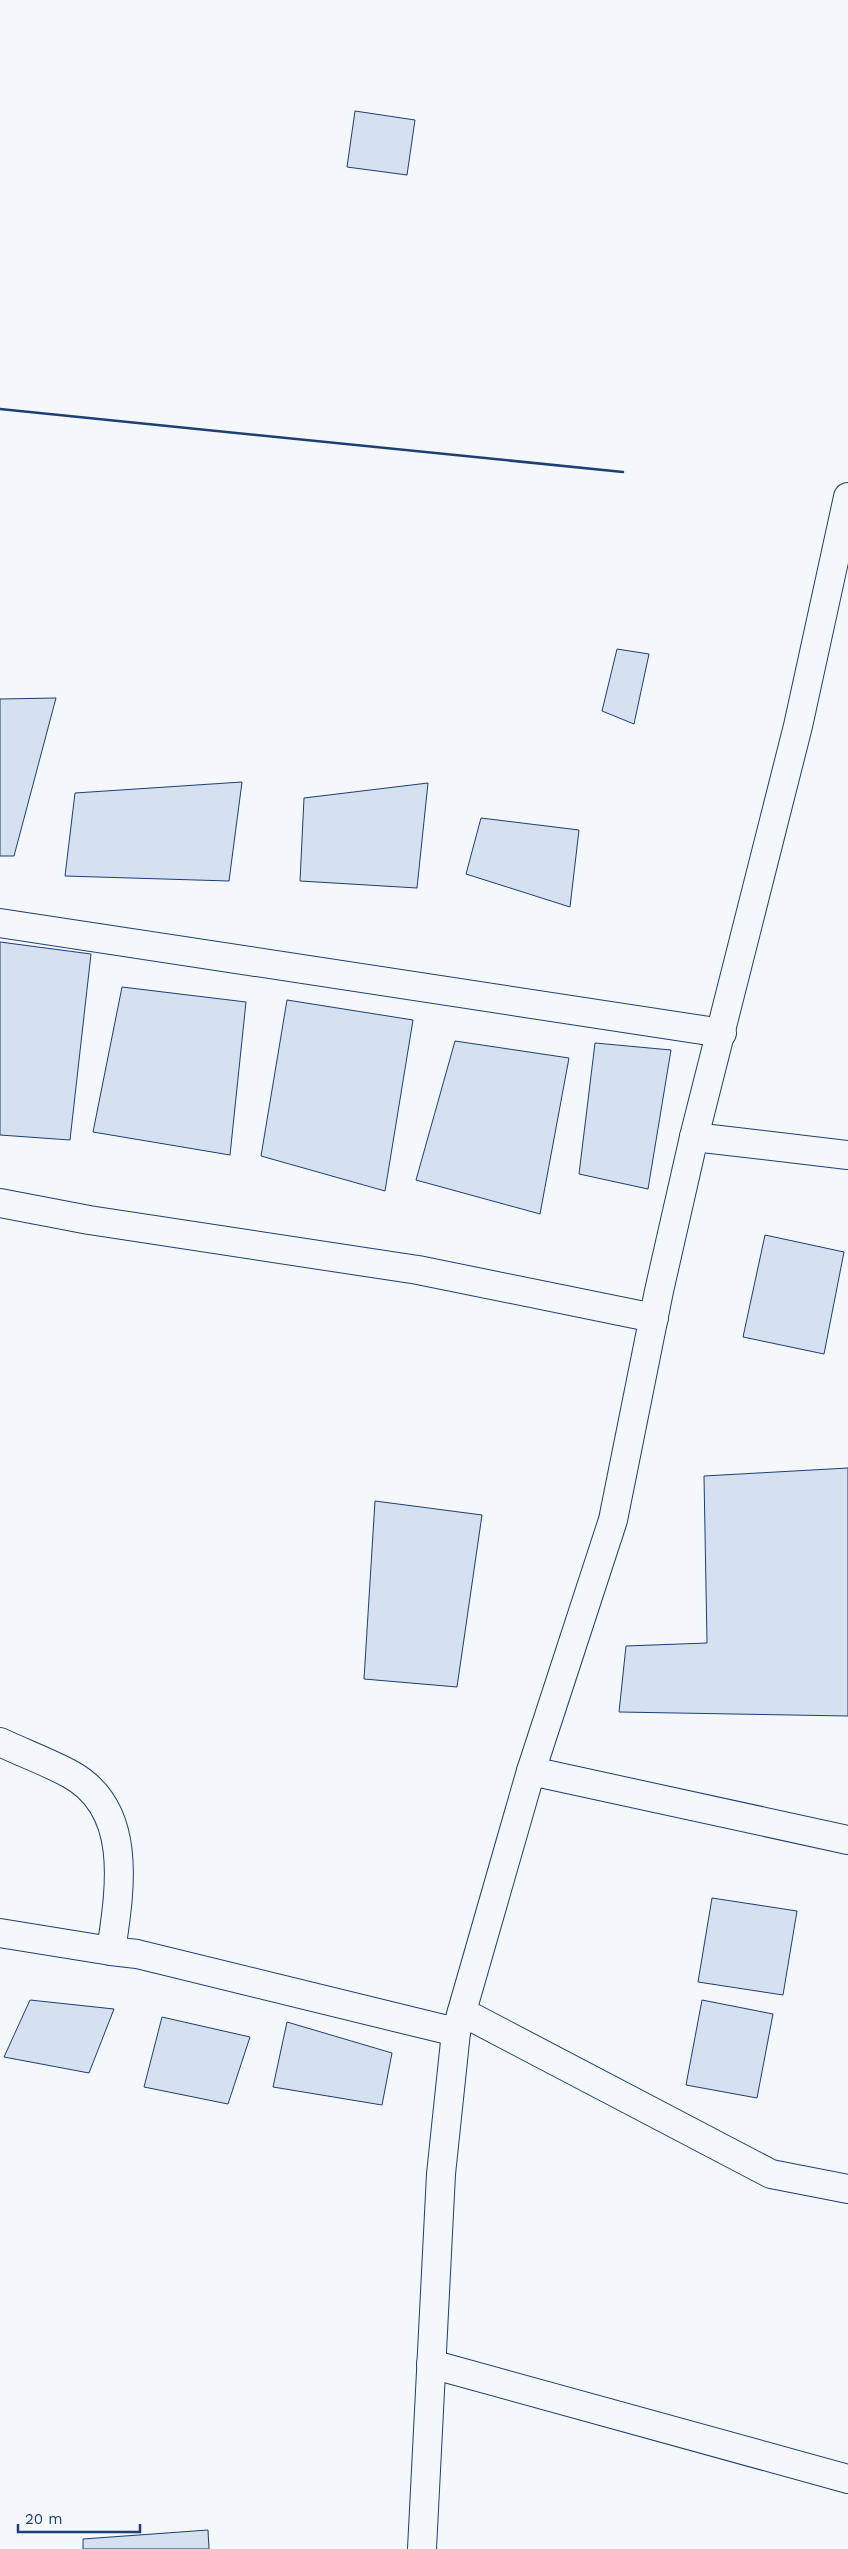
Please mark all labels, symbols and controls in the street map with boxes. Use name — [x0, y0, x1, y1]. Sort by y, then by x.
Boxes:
scale bar — [18, 2502, 140, 2534]
text: 20 m — [25, 2510, 63, 2528]

